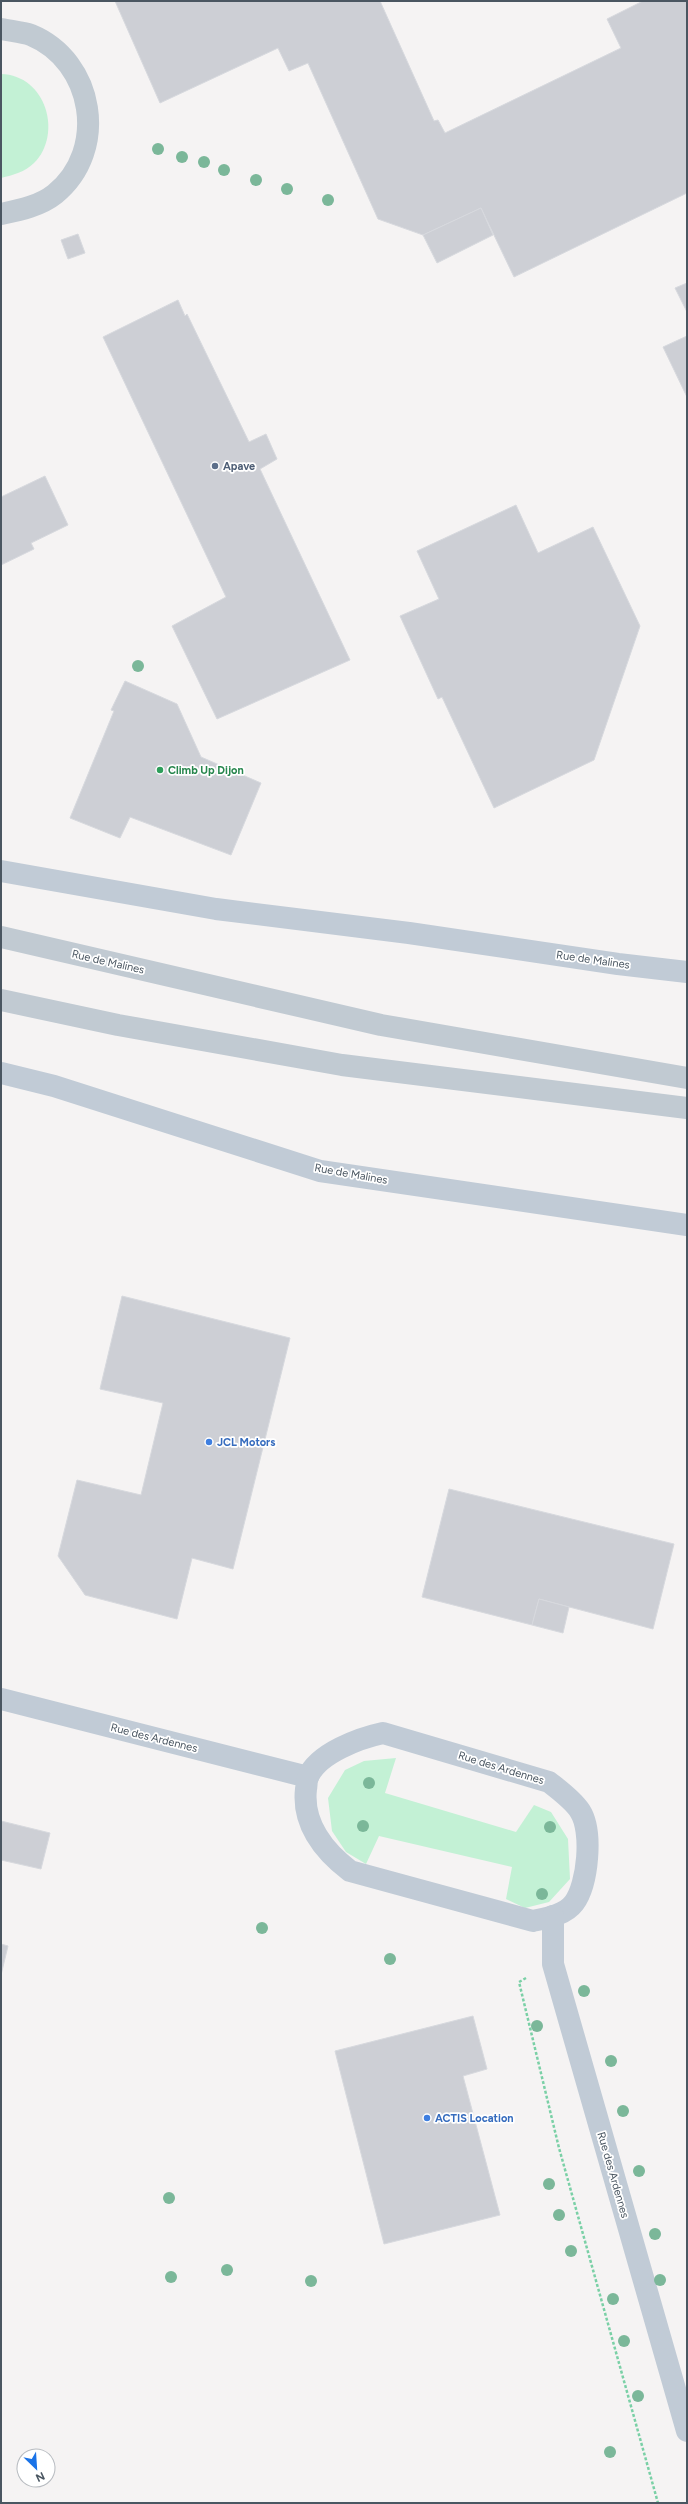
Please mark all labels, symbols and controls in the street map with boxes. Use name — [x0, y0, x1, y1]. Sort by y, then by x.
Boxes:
place label: Apave — [223, 460, 255, 473]
marker: Apave — [210, 461, 220, 471]
place label: Climb Up Dijon — [168, 764, 244, 777]
marker: Climb Up Dijon — [155, 765, 165, 775]
street label: Rue de Malines — [70, 947, 146, 977]
street label: Rue de Malines — [555, 948, 631, 972]
street label: Rue de Malines — [313, 1161, 389, 1187]
place label: JCL Motors — [217, 1436, 275, 1449]
marker: JCL Motors — [204, 1437, 214, 1447]
street label: Rue des Ardennes — [109, 1721, 199, 1755]
street label: Rue des Ardennes — [457, 1749, 545, 1787]
place label: ACTIS Location — [435, 2112, 514, 2125]
marker: ACTIS Location — [422, 2113, 432, 2123]
street label: Rue des Ardennes — [594, 2130, 632, 2220]
north arrow — [16, 2448, 56, 2488]
text: N — [33, 2469, 47, 2484]

